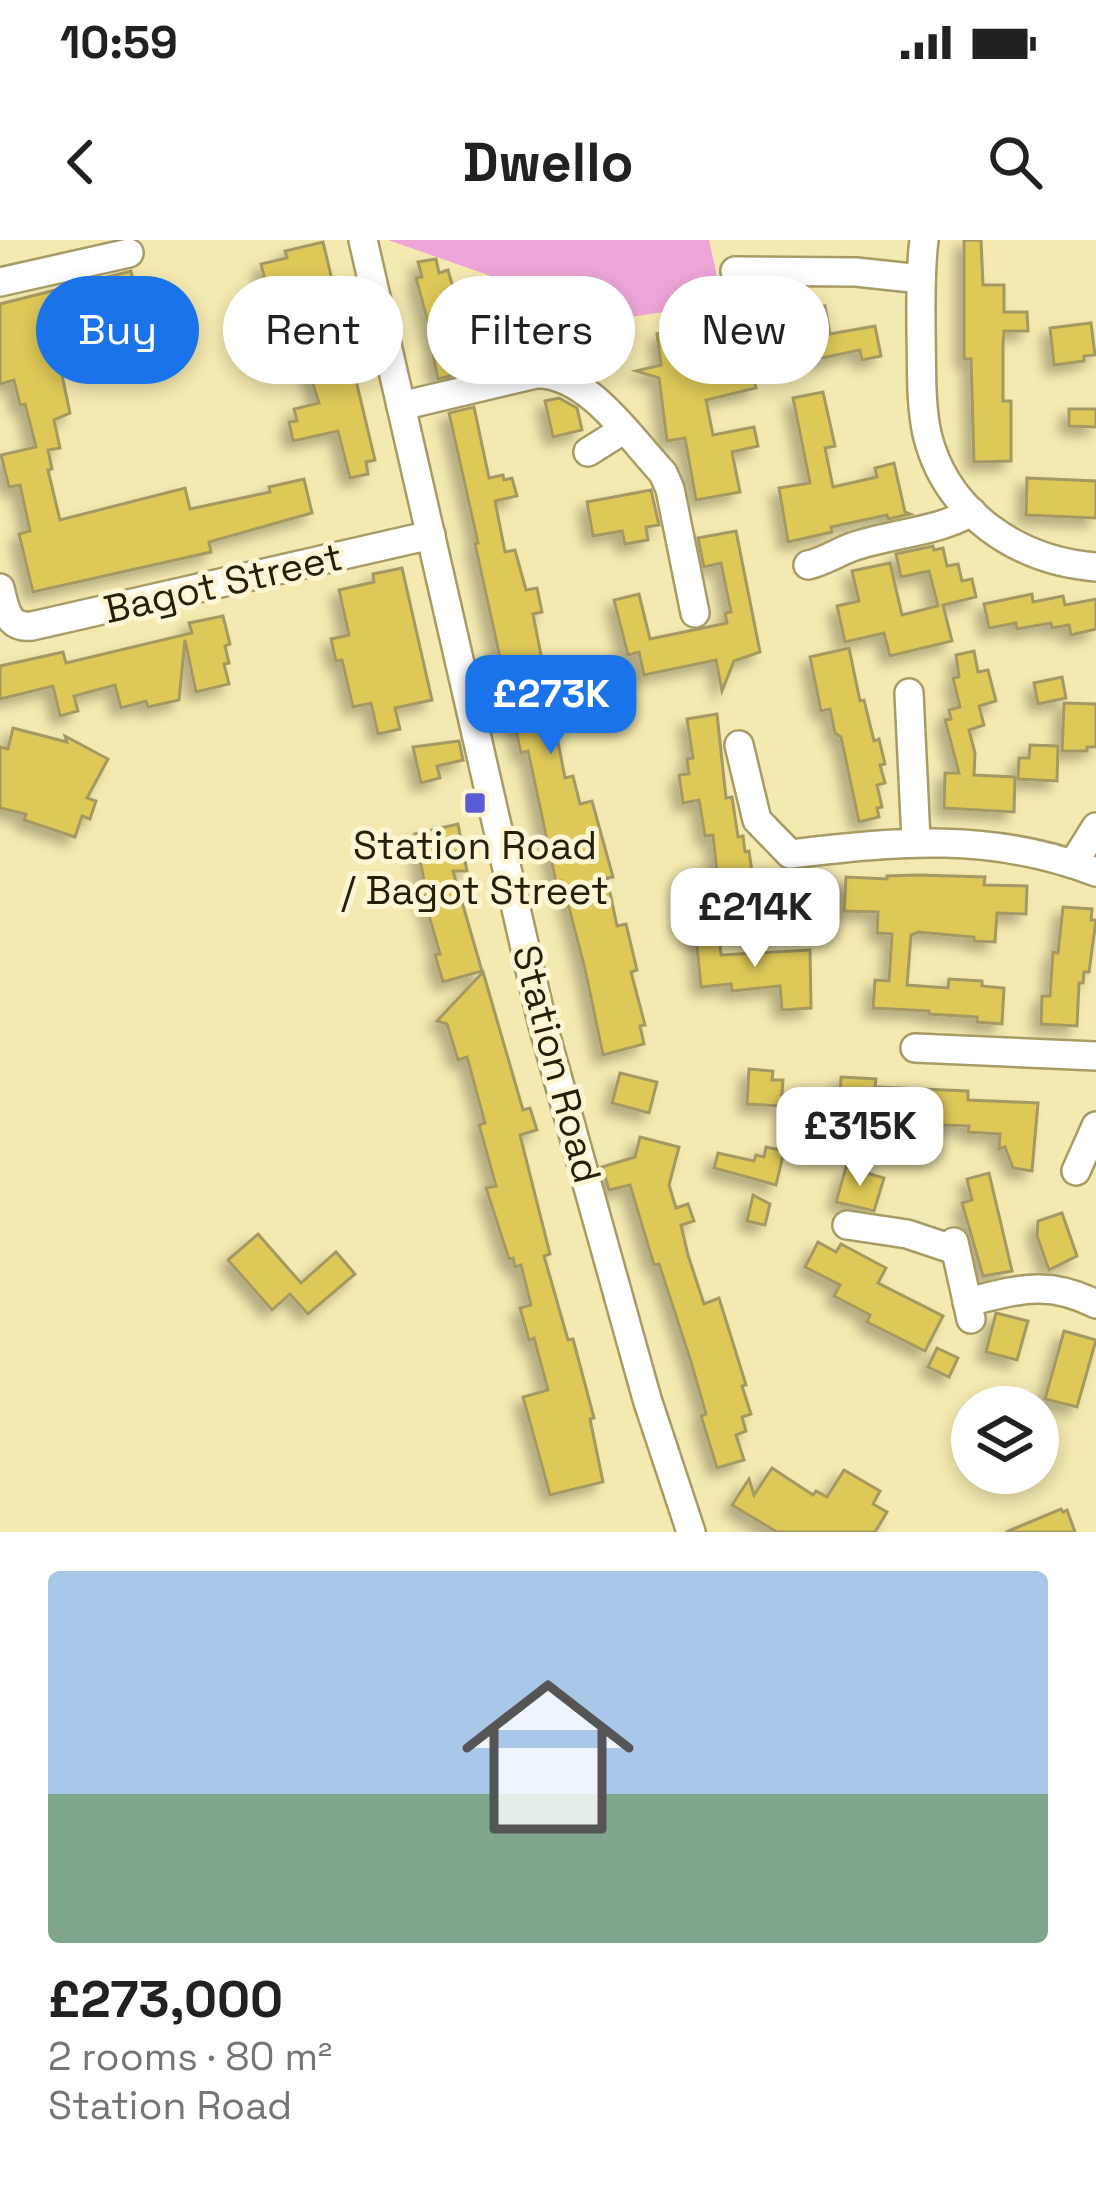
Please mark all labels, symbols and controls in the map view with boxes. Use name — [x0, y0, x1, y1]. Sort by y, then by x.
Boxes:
text: 10:59 — [60, 14, 178, 71]
text: Dwello — [462, 128, 634, 197]
icon: back — [48, 129, 114, 195]
icon: search — [982, 129, 1048, 195]
chip: Buy — [36, 276, 199, 384]
chip: Rent — [223, 276, 403, 384]
chip: Filters — [427, 276, 635, 384]
chip: New — [659, 276, 829, 384]
street label: Bagot Street — [99, 532, 347, 634]
pin: £273K — [467, 655, 635, 757]
text: £273K — [492, 669, 610, 718]
marker: Station Road / Bagot Street — [462, 790, 488, 816]
place label: Station Road / Bagot Street — [341, 821, 609, 915]
pin: £214K — [671, 868, 839, 970]
text: £214K — [698, 882, 812, 931]
street label: Station Road — [502, 940, 612, 1188]
pin: £315K — [776, 1087, 944, 1189]
text: £315K — [803, 1101, 917, 1150]
map controls — [951, 1386, 1059, 1494]
button: layers — [951, 1386, 1059, 1494]
icon: home — [440, 1649, 656, 1865]
text: £273,000 — [48, 1967, 283, 2032]
text: 2 rooms · 80 m² — [48, 2032, 332, 2081]
text: Station Road — [48, 2081, 292, 2130]

